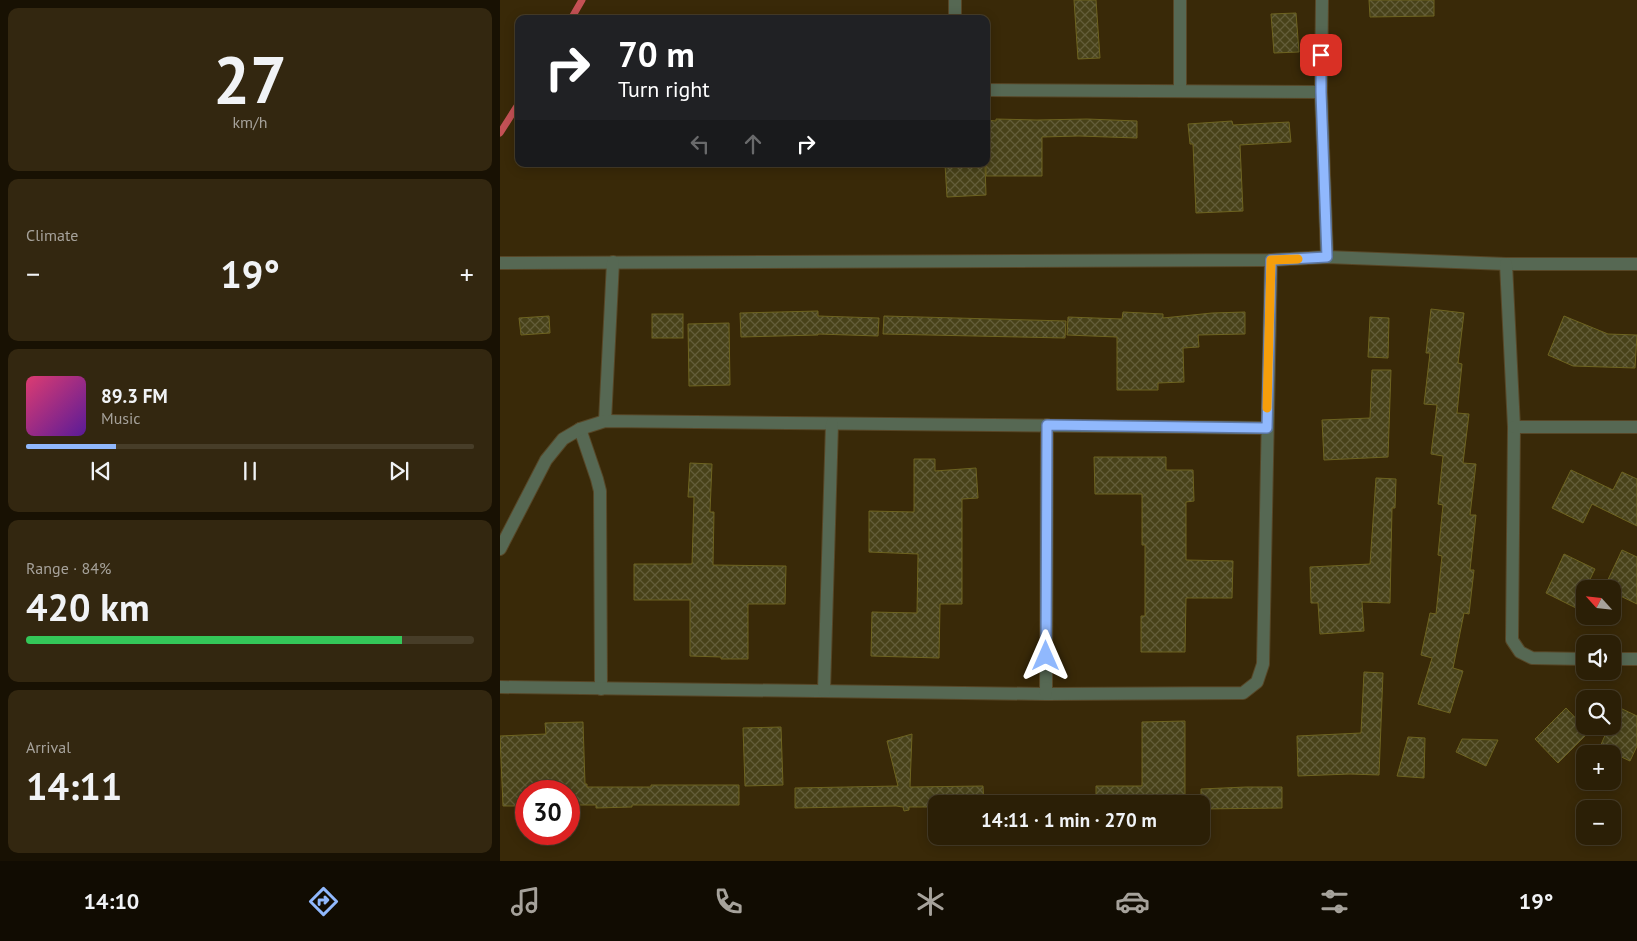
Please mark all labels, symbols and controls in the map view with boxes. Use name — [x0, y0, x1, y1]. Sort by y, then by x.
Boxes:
text: 70 m — [618, 31, 695, 77]
pin — [1300, 34, 1342, 76]
icon: right — [535, 35, 600, 100]
text: 27 — [213, 37, 287, 121]
icon: arrive — [1307, 41, 1335, 69]
text: Turn right — [618, 75, 710, 103]
text: km/h — [232, 112, 268, 132]
icon: left — [686, 130, 714, 158]
icon: ahead — [739, 130, 767, 158]
icon: right — [792, 130, 820, 158]
text: Climate — [26, 225, 78, 245]
text: 19° — [220, 249, 280, 298]
text: − — [26, 255, 40, 292]
text: + — [460, 255, 474, 292]
text: 89.3 FM — [101, 384, 168, 408]
text: Music — [101, 408, 141, 428]
icon: previous — [87, 457, 115, 485]
icon: pause — [236, 457, 264, 485]
icon: next — [385, 457, 413, 485]
text: Range · 84% — [26, 558, 111, 578]
north arrow — [1576, 580, 1621, 625]
map controls — [1576, 580, 1621, 845]
text: 420 km — [26, 582, 150, 631]
position arrow — [1019, 629, 1071, 681]
button: sound — [1576, 635, 1621, 680]
button: search — [1576, 690, 1621, 735]
text: Arrival — [26, 737, 71, 757]
button: + — [1576, 745, 1621, 790]
text: 14:11 — [26, 761, 122, 810]
speed limit sign: 30 — [515, 780, 580, 845]
button: − — [1576, 800, 1621, 845]
text: 14:11 · 1 min · 270 m — [981, 808, 1157, 832]
icon: directions — [306, 884, 341, 919]
icon: music — [508, 884, 543, 919]
icon: phone — [711, 884, 746, 919]
icon: climate — [913, 884, 948, 919]
icon: car — [1115, 884, 1150, 919]
icon: filters — [1317, 884, 1352, 919]
text: 14:10 — [84, 887, 139, 915]
text: 19° — [1519, 887, 1553, 915]

